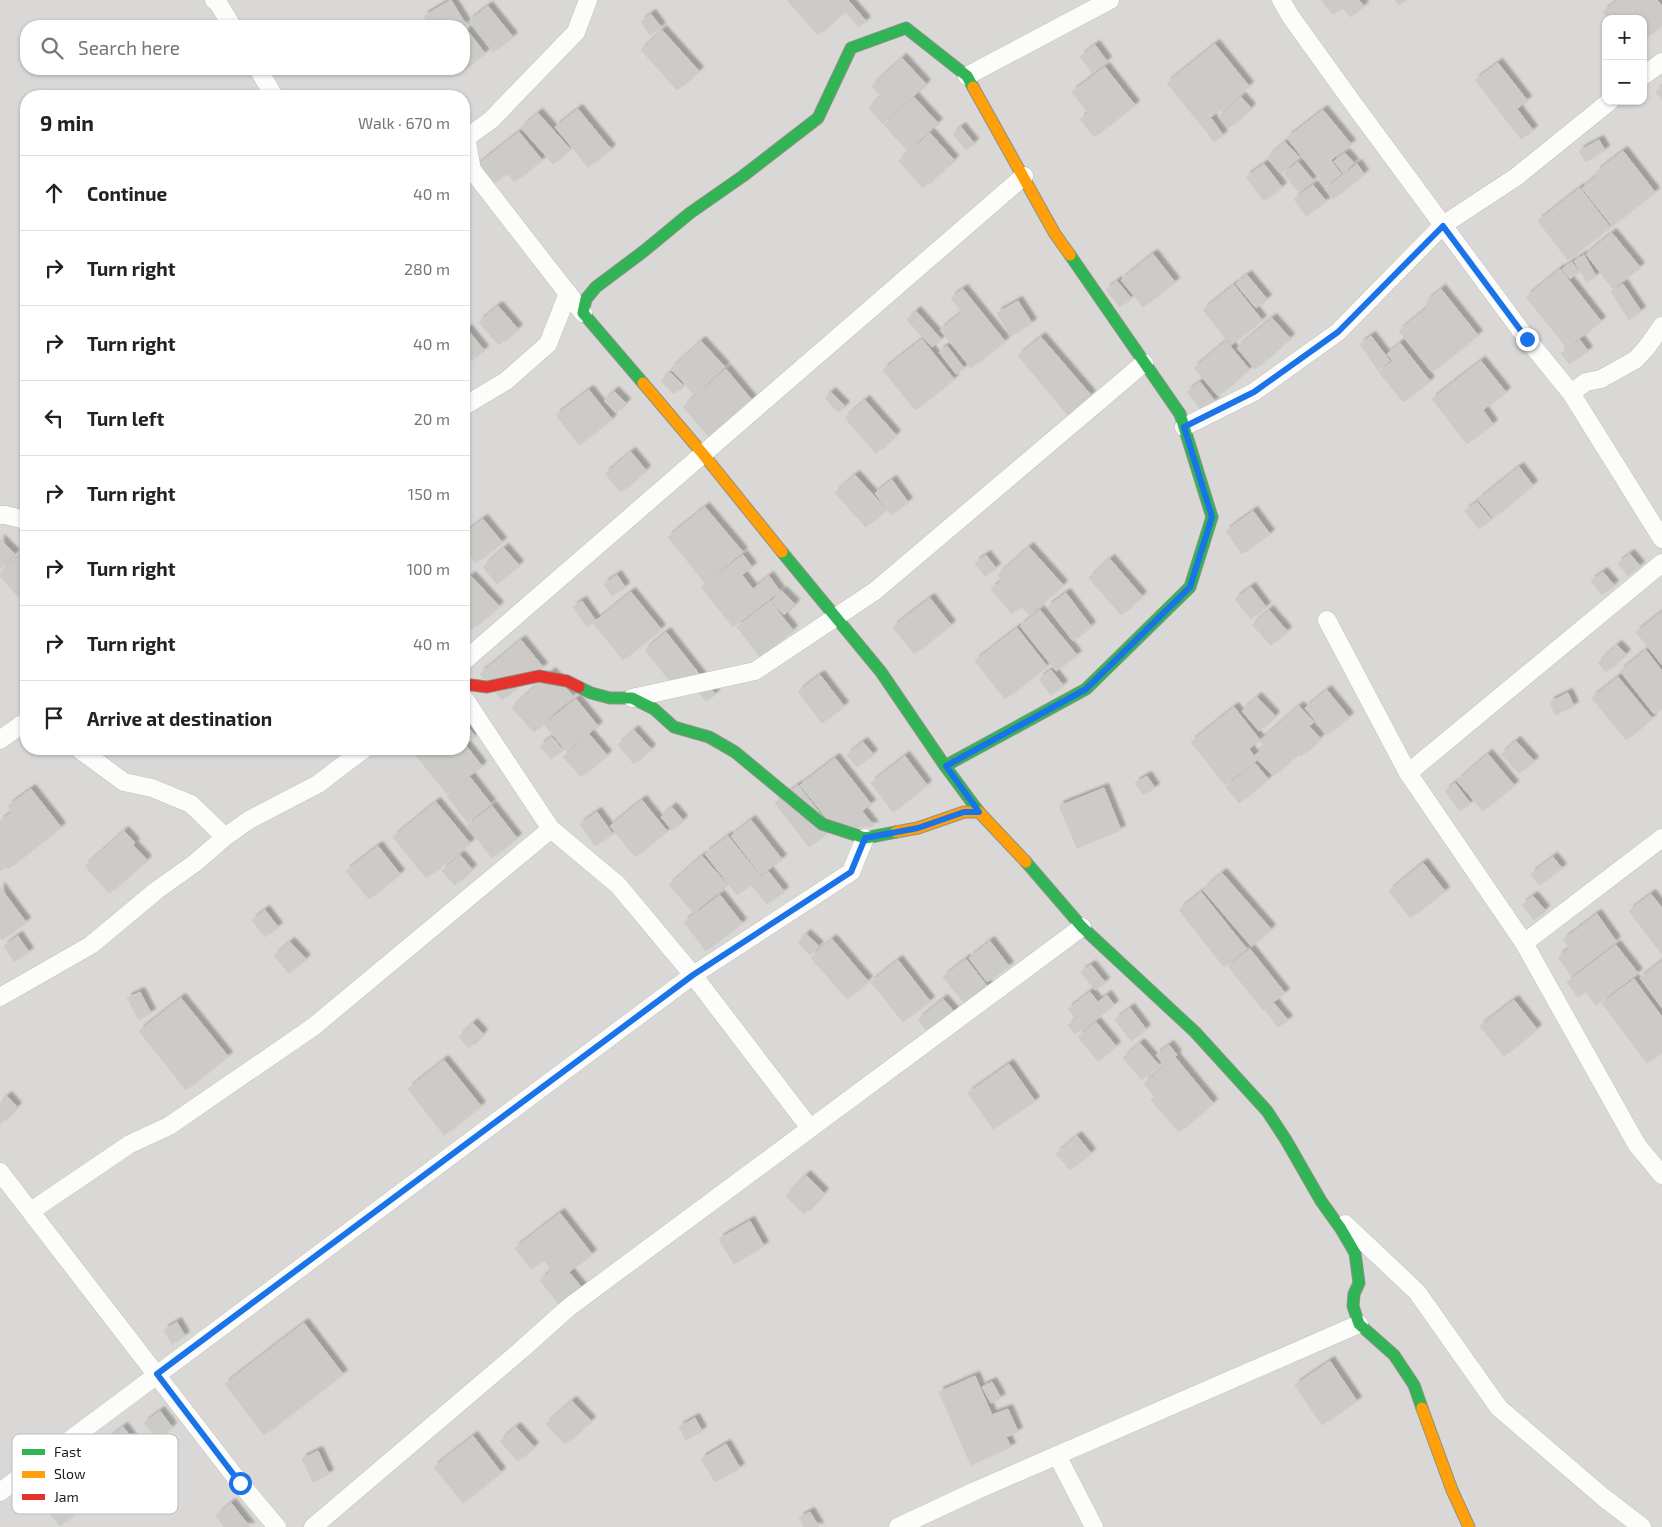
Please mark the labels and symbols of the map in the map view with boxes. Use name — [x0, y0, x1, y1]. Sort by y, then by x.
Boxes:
route end — [1516, 328, 1539, 351]
legend — [12, 1434, 178, 1514]
text: Fast — [54, 1443, 81, 1460]
text: Slow — [54, 1465, 86, 1482]
route start — [229, 1472, 252, 1495]
text: Jam — [54, 1488, 79, 1505]

